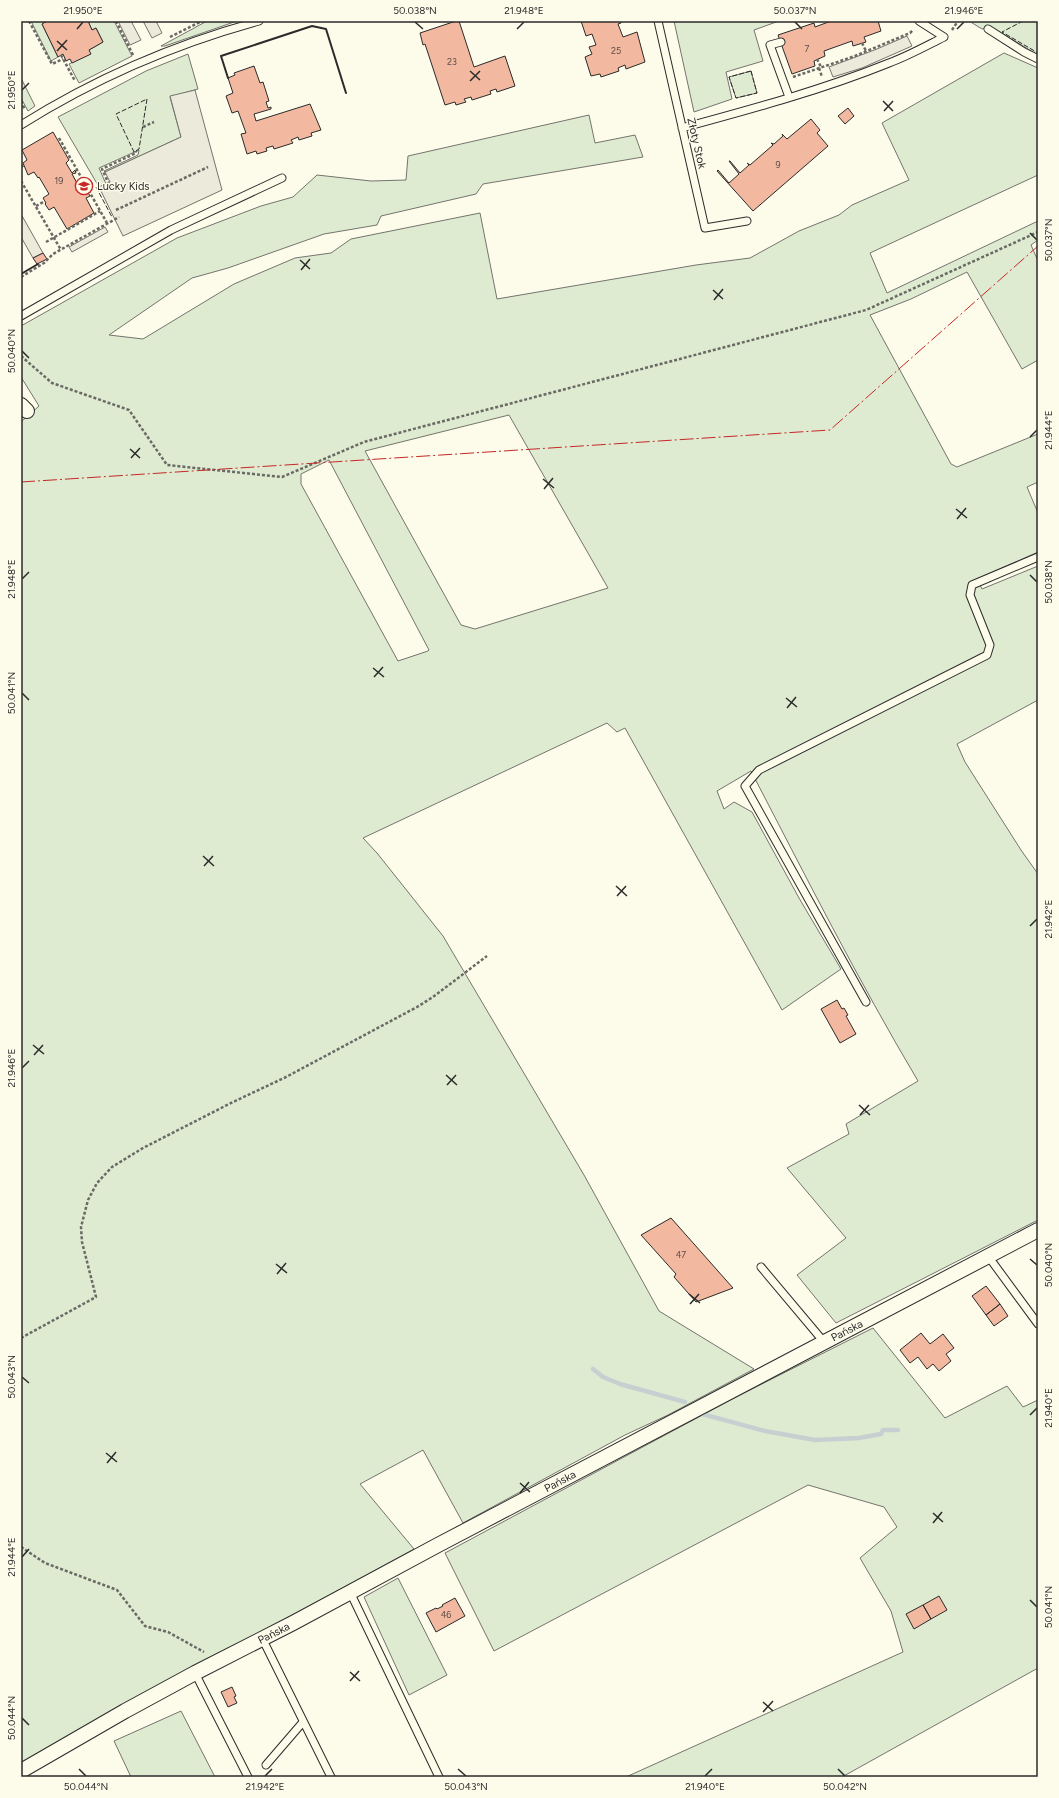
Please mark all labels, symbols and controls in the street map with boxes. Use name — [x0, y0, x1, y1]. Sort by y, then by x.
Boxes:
text: 21.950°E — [63, 4, 103, 17]
text: 50.038°N — [393, 4, 437, 17]
text: 21.948°E — [504, 4, 544, 17]
text: 50.037°N — [774, 4, 816, 17]
text: 21.946°E — [945, 4, 984, 17]
house number: 7 — [805, 43, 810, 54]
house number: 25 — [611, 45, 621, 56]
house number: 23 — [447, 56, 457, 67]
text: 21.950°E — [5, 70, 18, 110]
street label: Złoty Stok — [684, 116, 709, 170]
house number: 9 — [775, 159, 781, 170]
house number: 19 — [55, 175, 63, 186]
school or university icon: Lucky Kids — [74, 176, 94, 196]
place label: Lucky Kids — [97, 180, 149, 193]
text: 50.037°N — [1042, 219, 1055, 261]
text: 50.040°N — [5, 329, 18, 373]
text: 21.944°E — [1042, 410, 1055, 450]
text: 21.948°E — [5, 559, 18, 599]
text: 50.038°N — [1042, 560, 1055, 604]
text: 50.041°N — [5, 672, 18, 714]
text: 21.942°E — [1042, 899, 1055, 938]
text: 21.946°E — [5, 1048, 18, 1087]
text: 50.040°N — [1042, 1243, 1055, 1287]
house number: 47 — [676, 1249, 686, 1260]
street label: Pańska — [829, 1317, 865, 1345]
text: 50.043°N — [5, 1355, 18, 1399]
text: 21.940°E — [1042, 1388, 1055, 1428]
street label: Pańska — [542, 1468, 578, 1495]
text: 21.944°E — [5, 1537, 18, 1577]
text: 50.041°N — [1042, 1586, 1055, 1628]
house number: 46 — [441, 1609, 451, 1620]
street label: Pańska — [256, 1620, 292, 1647]
text: 50.044°N — [5, 1696, 18, 1740]
text: 50.044°N — [64, 1780, 108, 1793]
text: 21.942°E — [246, 1780, 285, 1793]
text: 50.043°N — [444, 1780, 488, 1793]
text: 21.940°E — [685, 1780, 725, 1793]
text: 50.042°N — [823, 1780, 867, 1793]

